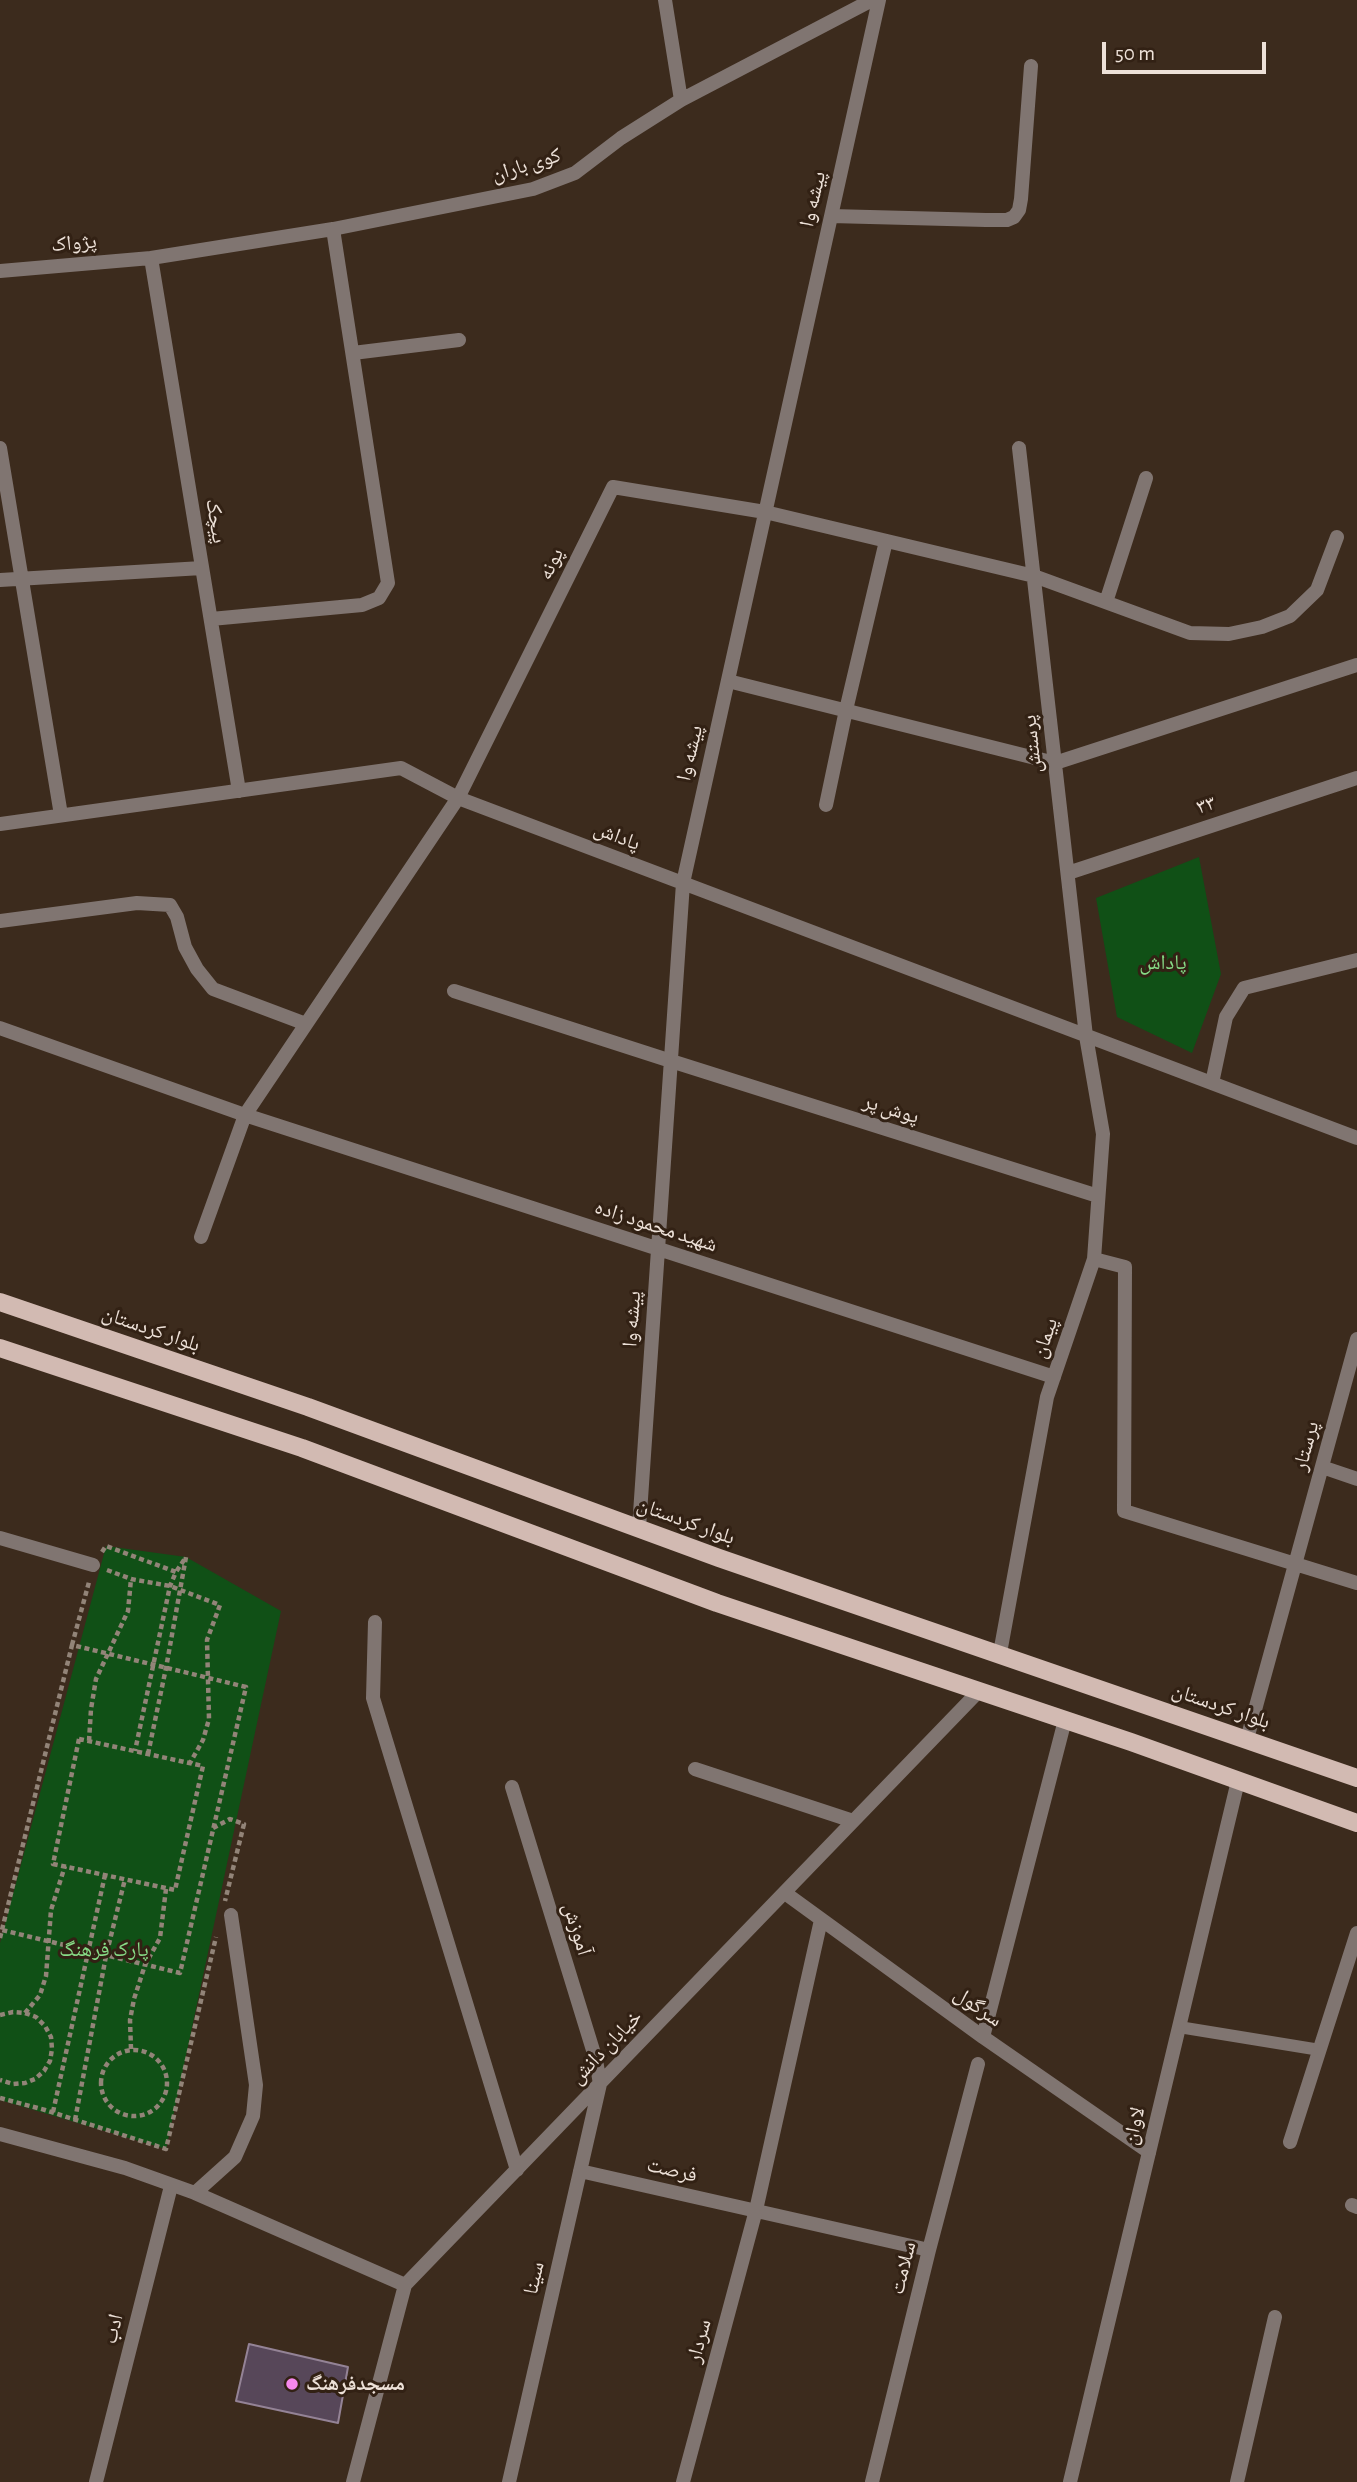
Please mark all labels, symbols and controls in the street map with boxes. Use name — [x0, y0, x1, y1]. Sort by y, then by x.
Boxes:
scale bar — [1105, 28, 1270, 72]
text: 50 m — [1115, 43, 1155, 64]
street label: کوی باران — [488, 143, 564, 187]
street label: پیشه وا — [794, 169, 832, 229]
street label: پژواک — [50, 228, 98, 258]
street label: پیچک — [200, 497, 232, 545]
street label: پونه — [533, 544, 569, 584]
street label: پرستش — [1016, 714, 1048, 774]
street label: پیشه وا — [671, 723, 709, 783]
street label: ۳۳ — [1193, 790, 1219, 820]
street label: پاداش — [590, 816, 644, 856]
park label: پاداش — [1139, 950, 1187, 976]
street label: پوش پر — [860, 1089, 922, 1129]
street label: شهید محمود زاده — [592, 1194, 720, 1258]
street label: پیشه وا — [617, 1290, 647, 1348]
street label: بلوار کردستان — [99, 1300, 203, 1358]
street label: پیمان — [1026, 1314, 1064, 1362]
street label: پرستار — [1287, 1418, 1325, 1474]
street label: بلوار کردستان — [634, 1492, 738, 1550]
street label: بلوار کردستان — [1169, 1677, 1273, 1735]
street label: آموزش — [557, 1900, 597, 1958]
park label: پارک فرهنگ — [59, 1937, 149, 1963]
street label: سرگول — [949, 1981, 1007, 2033]
street label: خیابان دانش — [564, 2004, 648, 2090]
street label: لاوان — [1117, 2105, 1151, 2147]
street label: فرصت — [644, 2152, 700, 2188]
street label: سلامت — [884, 2239, 922, 2297]
street label: سینا — [518, 2259, 550, 2297]
street label: ادب — [97, 2311, 129, 2347]
street label: سردار — [681, 2316, 717, 2366]
place label: مسجدفرهنگ — [306, 2371, 405, 2397]
marker: مسجدفرهنگ — [284, 2376, 300, 2392]

